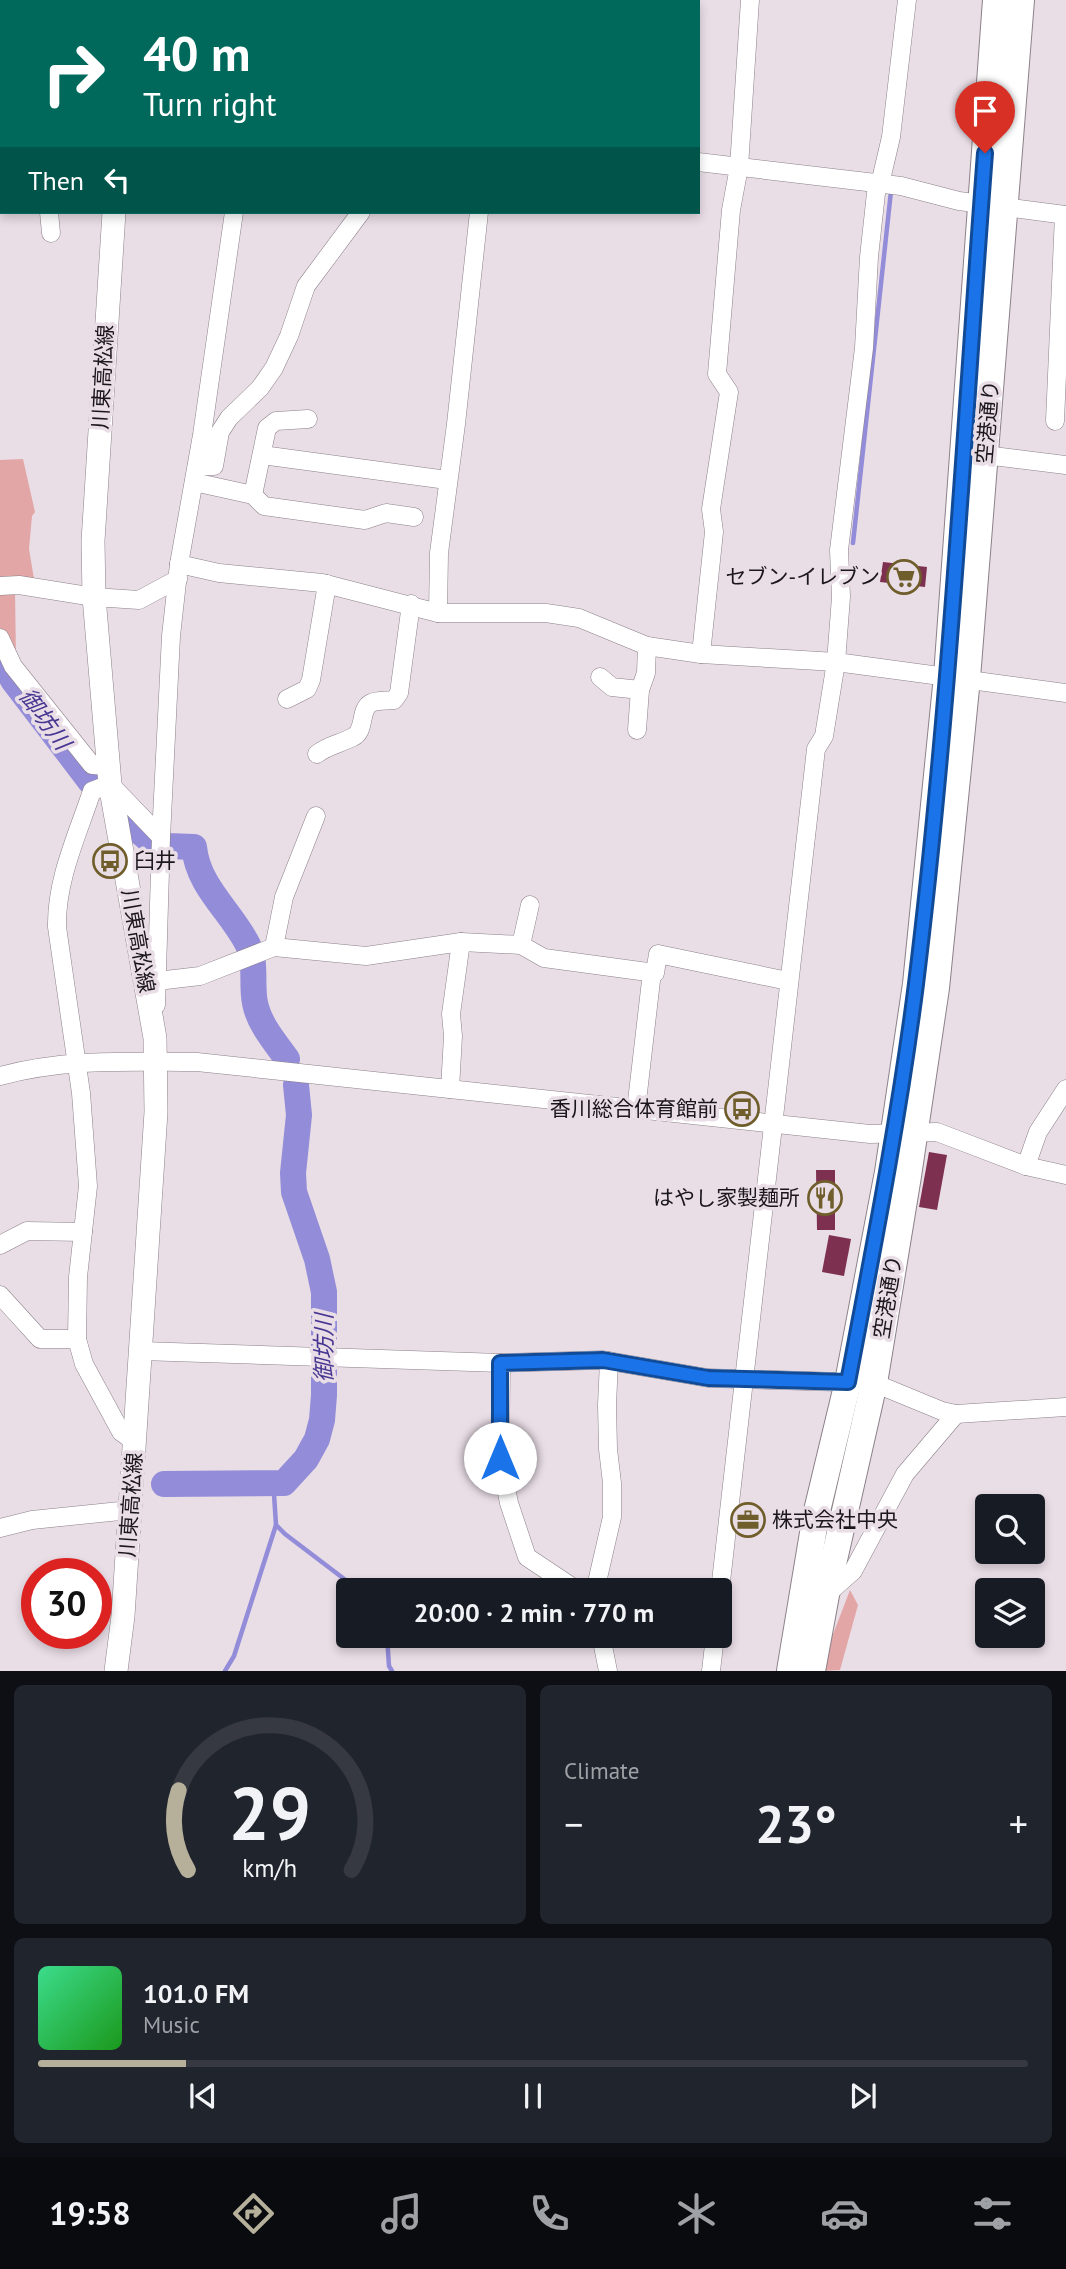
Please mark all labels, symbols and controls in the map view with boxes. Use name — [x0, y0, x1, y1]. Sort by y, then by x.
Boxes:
text: 40 m — [143, 21, 250, 85]
icon: right — [28, 28, 119, 119]
pin — [955, 81, 1015, 153]
text: Turn right — [143, 83, 277, 125]
icon: arrive — [966, 92, 1004, 130]
icon: left — [98, 161, 136, 199]
text: Then — [28, 164, 84, 197]
street label: 川東高松線 — [86, 324, 119, 430]
street label: 空港通り — [970, 379, 1005, 465]
supermarket icon: セブン-イレブン — [885, 558, 923, 596]
place label: セブン-イレブン — [725, 563, 880, 590]
water label: 御坊川 — [13, 682, 79, 758]
bus stop icon: 臼井 — [91, 842, 129, 880]
place label: 臼井 — [134, 847, 176, 874]
street label: 川東高松線 — [116, 887, 161, 995]
bus stop icon: 香川総合体育館前 — [723, 1090, 761, 1128]
place label: 香川総合体育館前 — [550, 1095, 718, 1122]
restaurant icon: はやし家製麺所 — [806, 1179, 844, 1217]
place label: はやし家製麺所 — [653, 1184, 800, 1211]
street label: 空港通り — [868, 1253, 907, 1341]
water label: 御坊川 — [309, 1311, 338, 1383]
position arrow — [463, 1421, 537, 1495]
street label: 川東高松線 — [113, 1452, 148, 1558]
map controls — [975, 1494, 1045, 1648]
button: search — [975, 1494, 1045, 1564]
office icon: 株式会社中央 — [729, 1501, 767, 1539]
place label: 株式会社中央 — [772, 1506, 898, 1533]
speed limit sign: 30 — [21, 1558, 112, 1649]
button: layers — [975, 1578, 1045, 1648]
text: 20:00 · 2 min · 770 m — [414, 1596, 654, 1629]
text: Climate — [564, 1756, 639, 1785]
text: 29 — [229, 1767, 311, 1861]
text: 23° — [755, 1790, 837, 1857]
text: − — [564, 1799, 583, 1848]
text: + — [1009, 1799, 1028, 1848]
text: km/h — [243, 1852, 297, 1884]
text: 101.0 FM — [143, 1977, 249, 2010]
text: Music — [143, 2010, 200, 2039]
icon: previous — [184, 2077, 222, 2115]
icon: pause — [514, 2077, 552, 2115]
icon: next — [844, 2077, 882, 2115]
icon: directions — [229, 2189, 278, 2238]
icon: music — [377, 2189, 426, 2238]
icon: phone — [525, 2189, 574, 2238]
icon: climate — [672, 2189, 721, 2238]
icon: car — [820, 2189, 869, 2238]
icon: filters — [968, 2189, 1017, 2238]
text: 19:58 — [49, 2192, 131, 2234]

